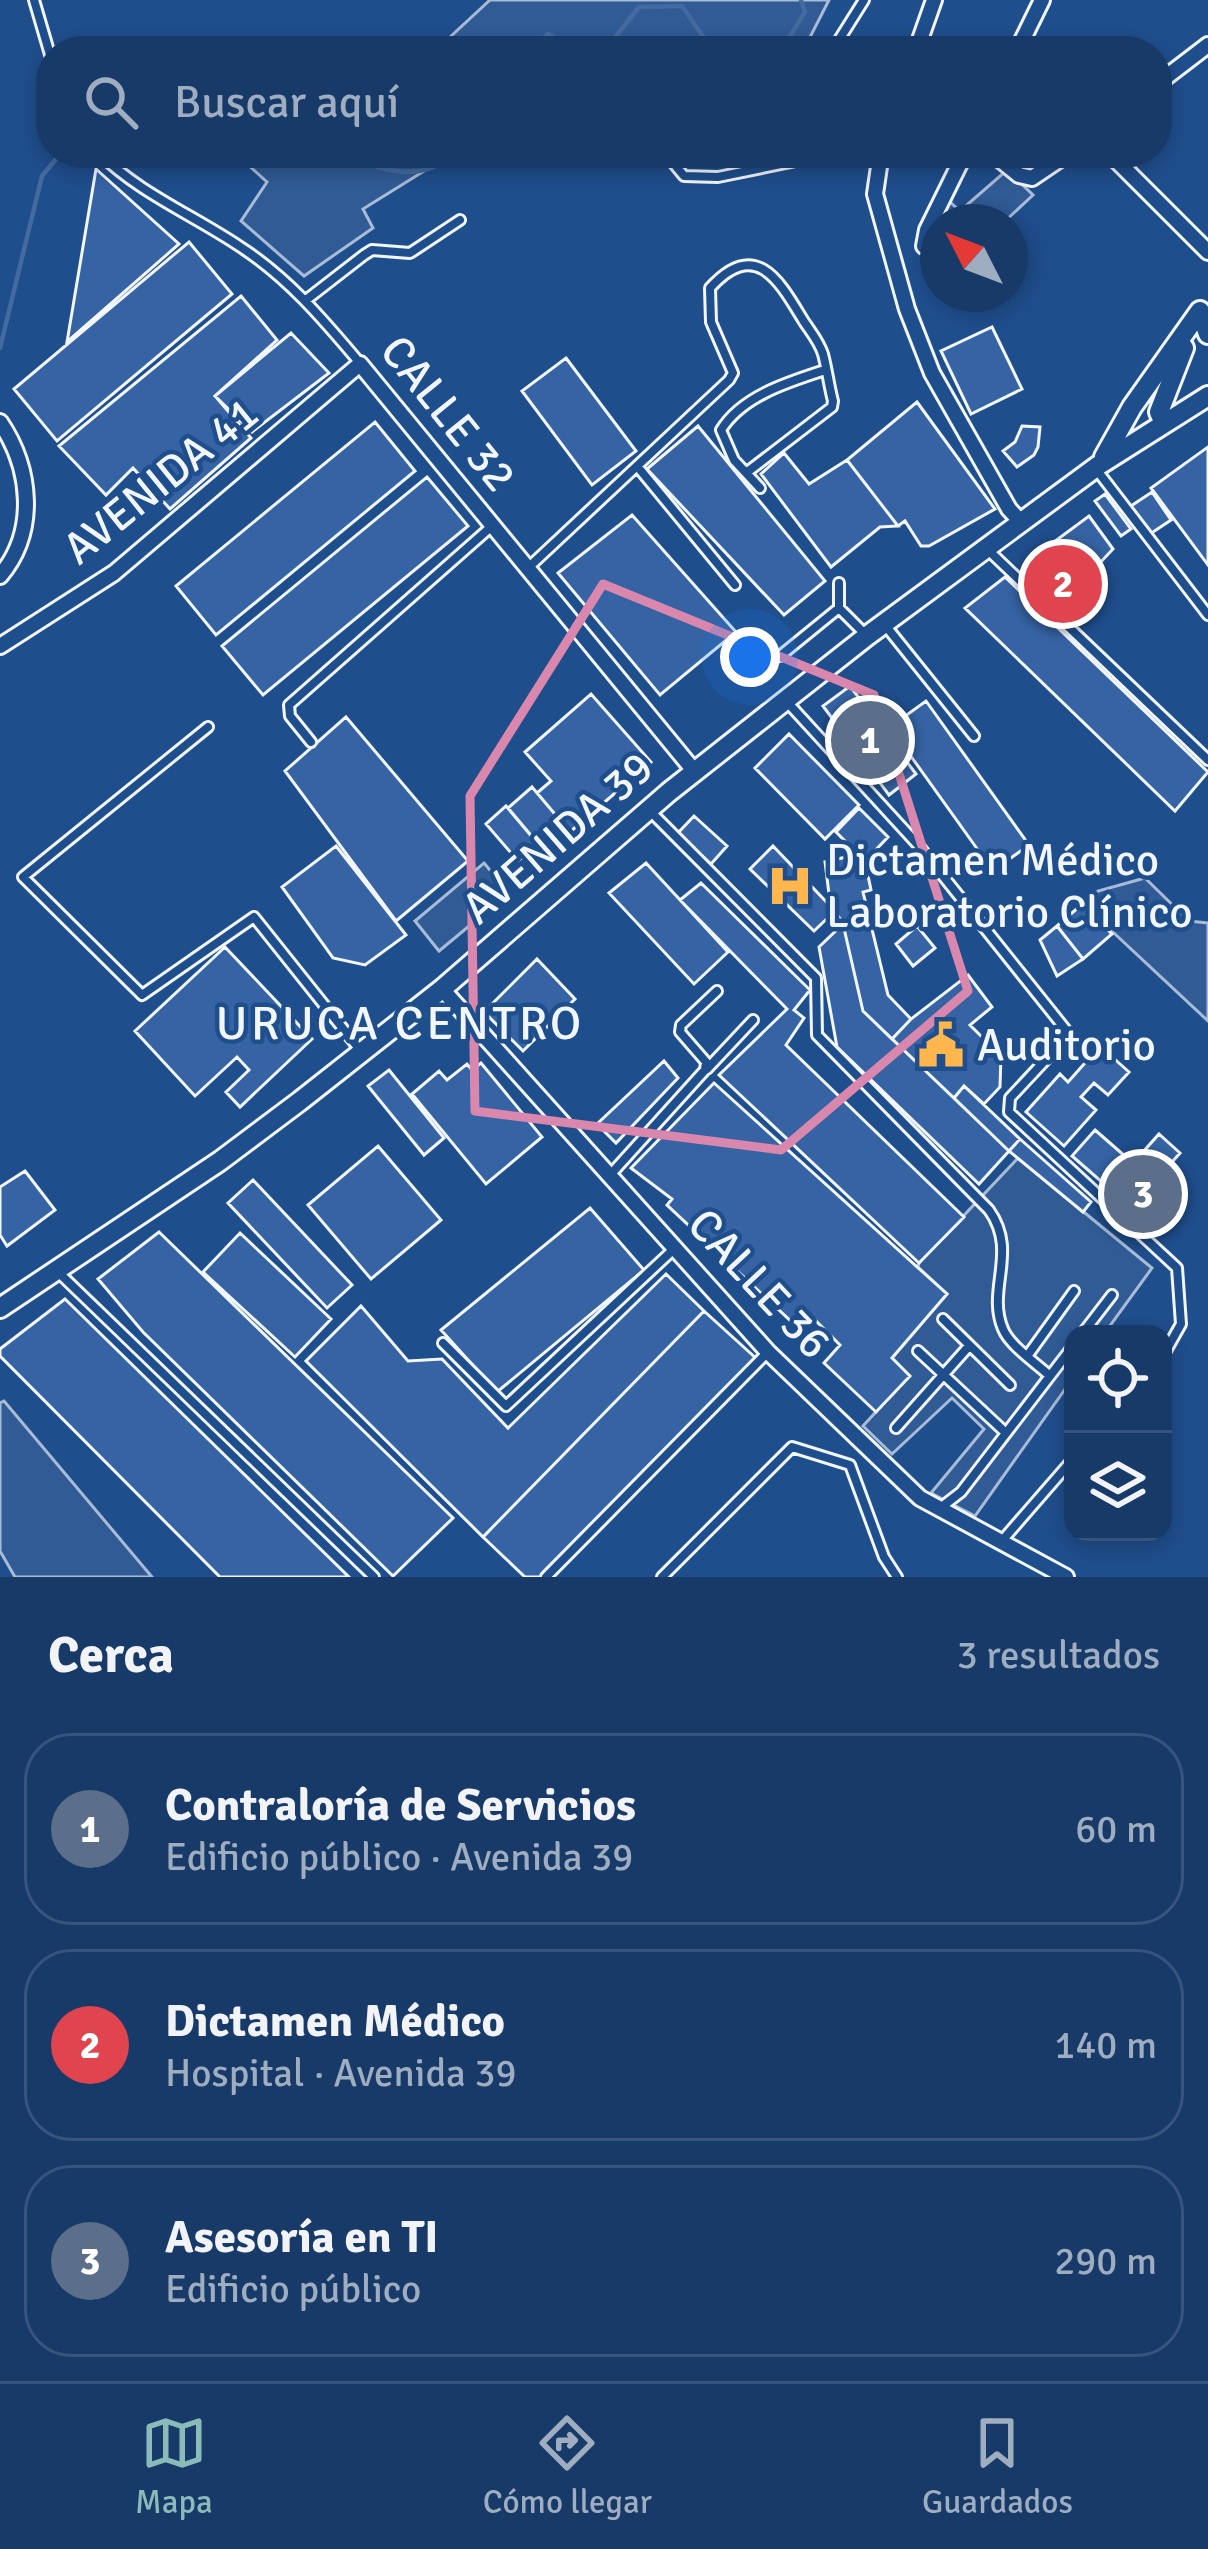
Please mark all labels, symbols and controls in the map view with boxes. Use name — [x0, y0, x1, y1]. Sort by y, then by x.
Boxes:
search box — [36, 36, 1172, 168]
icon: search — [78, 69, 144, 135]
text: Buscar aquí — [174, 75, 399, 130]
north arrow — [920, 204, 1028, 312]
street label: CALLE 32 — [368, 325, 528, 503]
street label: AVENIDA 41 — [52, 386, 270, 576]
pin: 2 — [1024, 539, 1102, 629]
your location — [720, 627, 780, 687]
pin: 1 — [831, 695, 909, 785]
street label: AVENIDA 39 — [451, 740, 665, 936]
place label: Dictamen Médico Laboratorio Clínico — [826, 833, 1193, 940]
hospital icon: Dictamen Médico Laboratorio Clínico — [765, 861, 815, 911]
district label: URUCA CENTRO — [216, 994, 584, 1053]
place label: Auditorio — [977, 1018, 1156, 1073]
public building icon: Auditorio — [916, 1020, 966, 1070]
pin: 3 — [1104, 1149, 1182, 1239]
street label: CALLE 36 — [676, 1198, 842, 1370]
map controls — [1064, 1325, 1172, 1541]
button: locate — [1064, 1325, 1172, 1433]
button: layers — [1064, 1433, 1172, 1541]
text: Cerca — [48, 1624, 174, 1687]
text: 3 resultados — [957, 1631, 1160, 1679]
text: Contraloría de Servicios — [165, 1778, 636, 1833]
text: 1 — [79, 1805, 101, 1853]
text: 60 m — [1075, 1805, 1157, 1853]
text: Edificio público · Avenida 39 — [165, 1833, 633, 1881]
text: Dictamen Médico — [165, 1994, 505, 2049]
text: 2 — [79, 2021, 101, 2069]
text: 140 m — [1054, 2021, 1157, 2069]
text: Hospital · Avenida 39 — [165, 2049, 517, 2097]
text: Asesoría en TI — [165, 2210, 439, 2265]
text: 3 — [79, 2237, 101, 2285]
text: 290 m — [1054, 2237, 1157, 2285]
text: Edificio público — [165, 2265, 421, 2313]
tab: Mapa — [135, 2410, 213, 2523]
tab: Cómo llegar — [483, 2410, 652, 2523]
tab: Guardados — [922, 2410, 1073, 2523]

